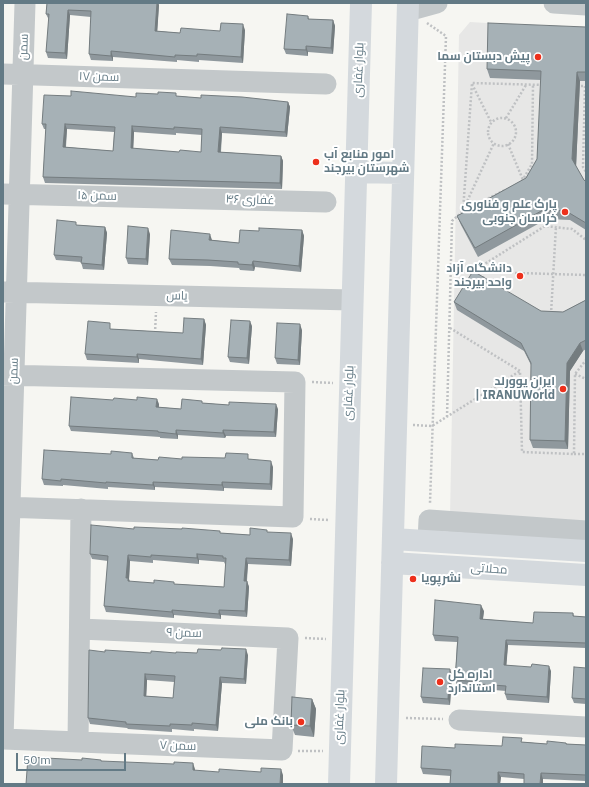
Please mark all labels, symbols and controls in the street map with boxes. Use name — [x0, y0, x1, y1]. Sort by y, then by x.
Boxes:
street label: سمن — [16, 34, 32, 60]
street label: بلوار غفاری — [351, 42, 367, 98]
place label: پیش دبستان سما — [437, 50, 530, 64]
marker: پیش دبستان سما — [533, 52, 543, 62]
street label: سمن ۱۷ — [79, 69, 119, 85]
place label: امور منابع آب شهرستان بیرجند — [324, 148, 409, 176]
marker: امور منابع آب شهرستان بیرجند — [311, 157, 321, 167]
street label: سمن ۱۵ — [77, 188, 117, 204]
street label: غفاری ۴۶ — [225, 192, 275, 208]
place label: پارک علم و فناوری خراسان جنوبی — [461, 198, 557, 226]
marker: پارک علم و فناوری خراسان جنوبی — [560, 207, 570, 217]
place label: دانشگاه آزاد واحد بیرجند — [446, 262, 512, 290]
marker: دانشگاه آزاد واحد بیرجند — [515, 271, 525, 281]
street label: یاس — [166, 289, 188, 303]
street label: سمن — [6, 358, 22, 384]
street label: بلوار غفاری — [341, 365, 357, 421]
place label: ایران یوورلد | IRANUWorld — [475, 375, 555, 403]
marker: ایران یوورلد | IRANUWorld — [558, 384, 568, 394]
street label: محلاتی — [470, 561, 508, 577]
place label: نشرپویا — [421, 572, 461, 586]
marker: نشرپویا — [408, 574, 418, 584]
street label: سمن ۹ — [166, 625, 202, 641]
place label: اداره کل استاندارد — [448, 668, 496, 696]
marker: اداره کل استاندارد — [435, 677, 445, 687]
street label: بلوار غفاری — [332, 689, 348, 745]
place label: بانک ملی — [244, 715, 293, 729]
marker: بانک ملی — [296, 717, 306, 727]
street label: سمن ۷ — [159, 738, 197, 754]
scale bar — [18, 745, 128, 771]
text: 50 m — [23, 752, 51, 767]

